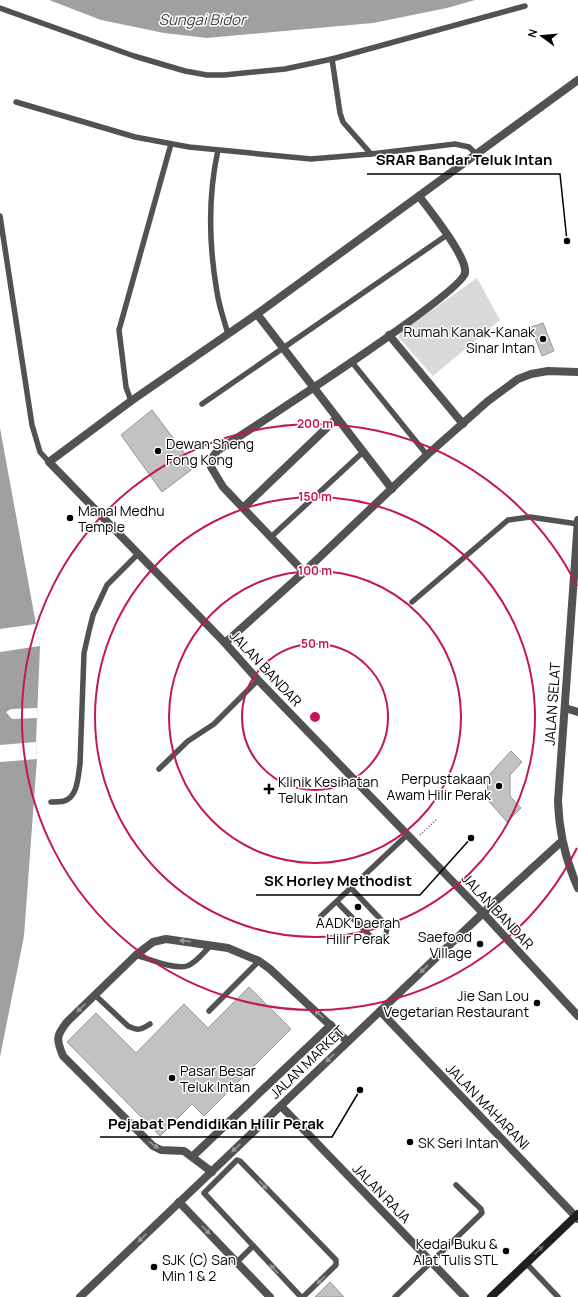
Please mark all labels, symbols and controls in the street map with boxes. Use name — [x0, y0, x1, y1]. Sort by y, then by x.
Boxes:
water label: Sungai Bidor — [159, 9, 248, 30]
north arrow — [522, 16, 562, 56]
text: N — [524, 27, 540, 39]
callout: SRAR Bandar Teluk Intan — [367, 147, 560, 174]
text: SRAR Bandar Teluk Intan — [376, 149, 552, 170]
place label: Rumah Kanak-Kanak Sinar Intan — [403, 322, 536, 357]
marker: Rumah Kanak-Kanak Sinar Intan — [538, 334, 548, 344]
text: 200 m — [297, 415, 333, 432]
place label: Dewan Sheng Fong Kong — [166, 434, 254, 469]
marker: Dewan Sheng Fong Kong — [153, 446, 163, 456]
text: 150 m — [298, 488, 332, 505]
place label: Manal Medhu Temple — [78, 501, 165, 536]
marker: Manal Medhu Temple — [65, 513, 75, 523]
text: 100 m — [298, 562, 332, 579]
street label: JALAN BANDAR — [226, 626, 306, 710]
text: 50 m — [301, 635, 329, 652]
street label: JALAN SELAT — [540, 661, 564, 746]
centre of rings — [308, 710, 322, 724]
place label: Perpustakaan Awam Hilir Perak — [387, 769, 492, 804]
place label: Klinik Kesihatan Teluk Intan — [278, 772, 379, 807]
marker: Perpustakaan Awam Hilir Perak — [494, 781, 504, 791]
marker: Klinik Kesihatan Teluk Intan — [263, 783, 275, 795]
callout: SK Horley Methodist — [256, 868, 420, 895]
street label: JALAN BANDAR — [458, 869, 538, 953]
text: SK Horley Methodist — [264, 870, 412, 891]
marker: AADK Daerah Hilir Perak — [353, 902, 363, 912]
place label: AADK Daerah Hilir Perak — [316, 913, 400, 948]
place label: Saefood Village — [418, 927, 472, 962]
one-way arrow — [179, 938, 191, 944]
marker: Saefood Village — [475, 939, 485, 949]
one-way arrow — [419, 964, 429, 974]
place label: Jie San Lou Vegetarian Restaurant — [384, 986, 529, 1021]
marker: Jie San Lou Vegetarian Restaurant — [532, 998, 542, 1008]
one-way arrow — [76, 1003, 86, 1013]
one-way arrow — [314, 1009, 324, 1019]
street label: JALAN MARKET — [265, 1021, 349, 1103]
one-way arrow — [325, 1053, 335, 1063]
street label: JALAN MAHARANI — [442, 1059, 534, 1153]
place label: Pasar Besar Teluk Intan — [180, 1061, 256, 1096]
marker: Pasar Besar Teluk Intan — [167, 1073, 177, 1083]
callout: Pejabat Pendidikan Hilir Perak — [100, 1110, 332, 1137]
text: Pejabat Pendidikan Hilir Perak — [108, 1113, 325, 1134]
place label: SK Seri Intan — [418, 1133, 499, 1152]
marker: SK Seri Intan — [405, 1137, 415, 1147]
one-way arrow — [149, 1142, 160, 1149]
one-way arrow — [231, 1143, 241, 1153]
street label: JALAN RAJA — [349, 1159, 415, 1227]
one-way arrow — [258, 1180, 268, 1190]
one-way arrow — [201, 1225, 211, 1235]
one-way arrow — [137, 1233, 147, 1243]
place label: Kedai Buku & Alat Tulis STL — [413, 1234, 498, 1269]
marker: Kedai Buku & Alat Tulis STL — [501, 1246, 511, 1256]
one-way arrow — [534, 1246, 544, 1255]
place label: SJK (C) San Min 1 & 2 — [162, 1250, 236, 1285]
marker: SJK (C) San Min 1 & 2 — [149, 1262, 159, 1272]
one-way arrow — [269, 1264, 279, 1274]
one-way arrow — [316, 1275, 326, 1285]

